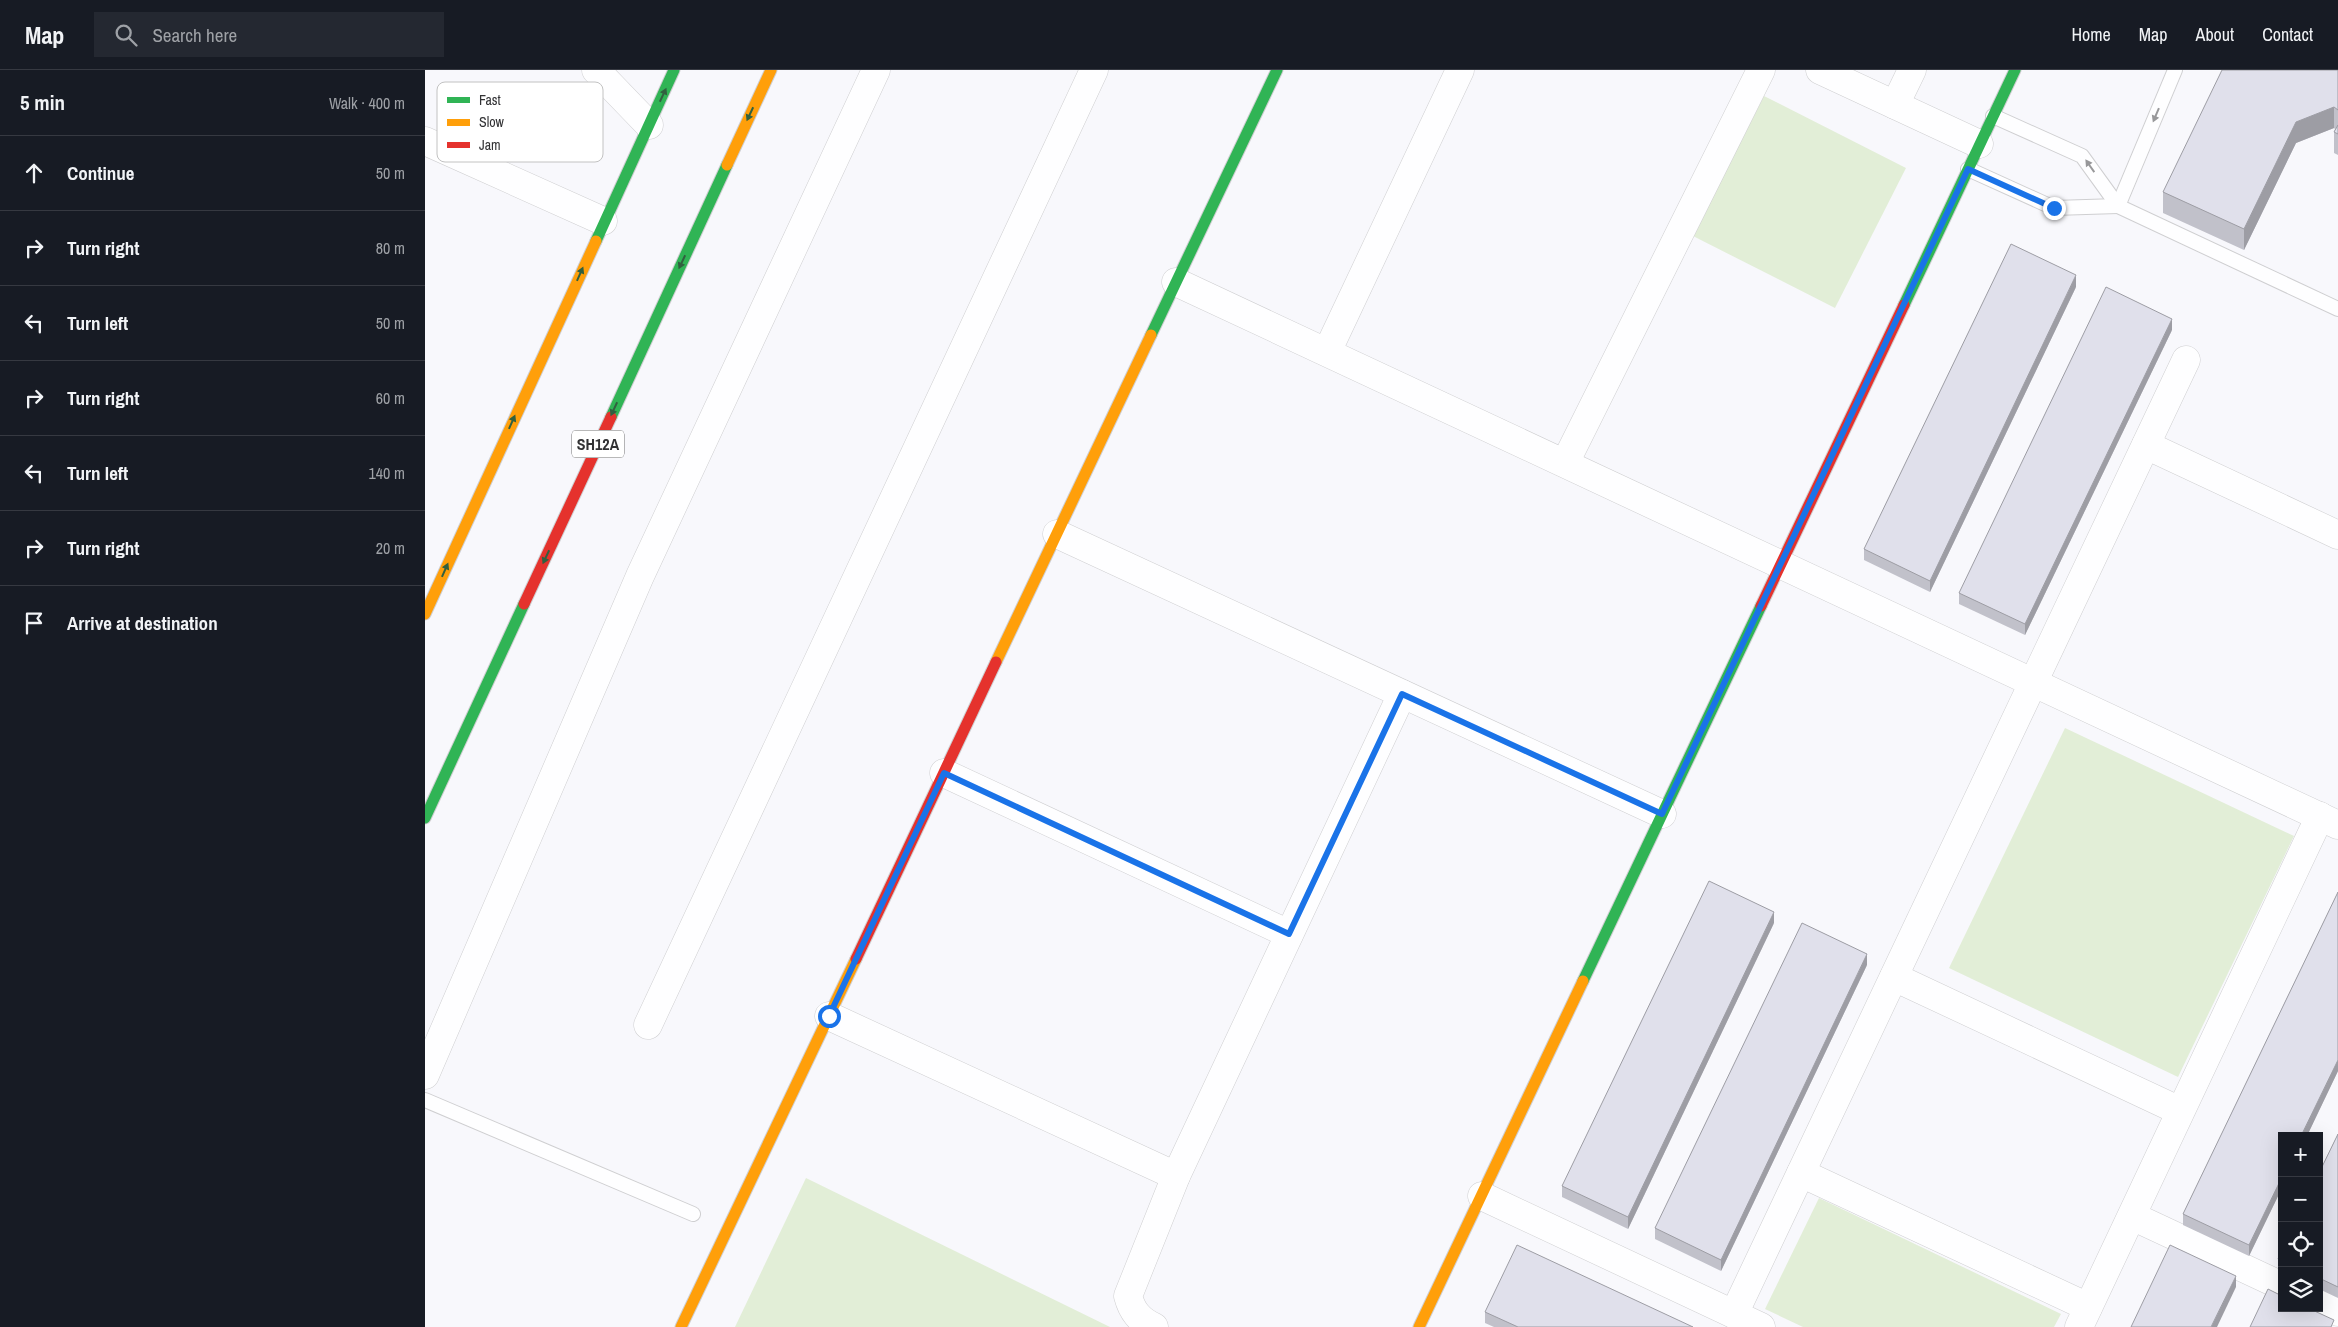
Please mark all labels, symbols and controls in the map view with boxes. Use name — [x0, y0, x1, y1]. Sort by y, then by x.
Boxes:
search box — [94, 12, 444, 57]
text: Map — [25, 19, 64, 51]
icon: search — [112, 21, 140, 49]
text: Search here — [152, 22, 237, 48]
text: Home — [2071, 22, 2111, 47]
text: Map — [2139, 22, 2168, 47]
text: About — [2196, 22, 2234, 47]
text: Contact — [2262, 22, 2313, 47]
legend — [437, 82, 603, 162]
one-way arrow — [658, 87, 667, 102]
text: 5 min — [20, 88, 65, 117]
text: Fast — [479, 91, 501, 109]
text: Walk · 400 m — [329, 92, 405, 114]
one-way arrow — [746, 107, 754, 121]
one-way arrow — [2152, 108, 2160, 122]
text: Slow — [479, 113, 505, 131]
text: Jam — [479, 136, 501, 154]
icon: ahead — [20, 159, 48, 187]
text: Continue — [67, 160, 135, 186]
one-way arrow — [2084, 160, 2095, 173]
text: 50 m — [376, 162, 405, 184]
route end — [2043, 197, 2066, 220]
icon: right — [20, 234, 48, 262]
text: Turn right — [67, 235, 139, 261]
text: 80 m — [376, 237, 405, 259]
one-way arrow — [678, 255, 686, 269]
one-way arrow — [576, 267, 584, 281]
icon: left — [20, 309, 48, 337]
text: Turn left — [67, 310, 128, 336]
text: 50 m — [376, 312, 405, 334]
icon: right — [20, 384, 48, 412]
text: Turn right — [67, 385, 139, 411]
text: 60 m — [376, 387, 405, 409]
one-way arrow — [610, 402, 618, 416]
one-way arrow — [509, 415, 517, 429]
road number: SH12A — [572, 430, 624, 458]
icon: left — [20, 459, 48, 487]
text: Turn left — [67, 460, 128, 486]
text: 140 m — [369, 462, 405, 484]
icon: right — [20, 534, 48, 562]
text: Turn right — [67, 535, 139, 561]
text: 20 m — [376, 537, 405, 559]
one-way arrow — [541, 550, 549, 564]
one-way arrow — [442, 563, 450, 577]
icon: arrive — [20, 609, 48, 637]
text: Arrive at destination — [67, 610, 218, 636]
route start — [818, 1005, 841, 1028]
map controls — [2278, 1132, 2323, 1312]
button: + — [2278, 1132, 2323, 1177]
button: − — [2278, 1177, 2323, 1222]
button: locate — [2278, 1222, 2323, 1267]
button: layers — [2278, 1267, 2323, 1312]

